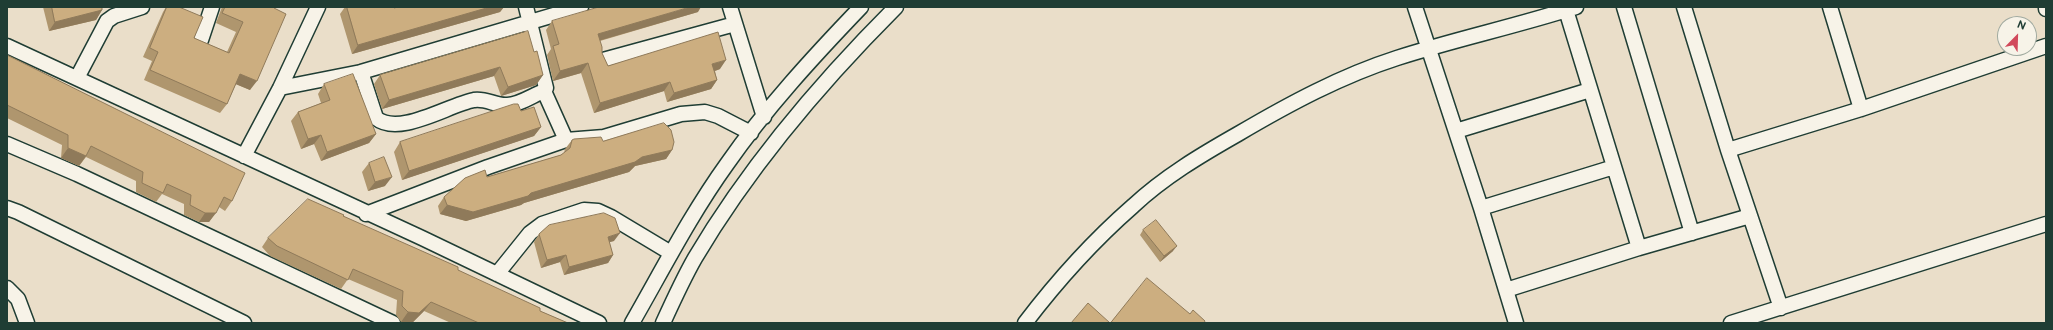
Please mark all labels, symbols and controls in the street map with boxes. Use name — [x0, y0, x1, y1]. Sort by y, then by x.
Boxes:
north arrow — [1997, 16, 2037, 56]
text: N — [2015, 18, 2028, 33]

